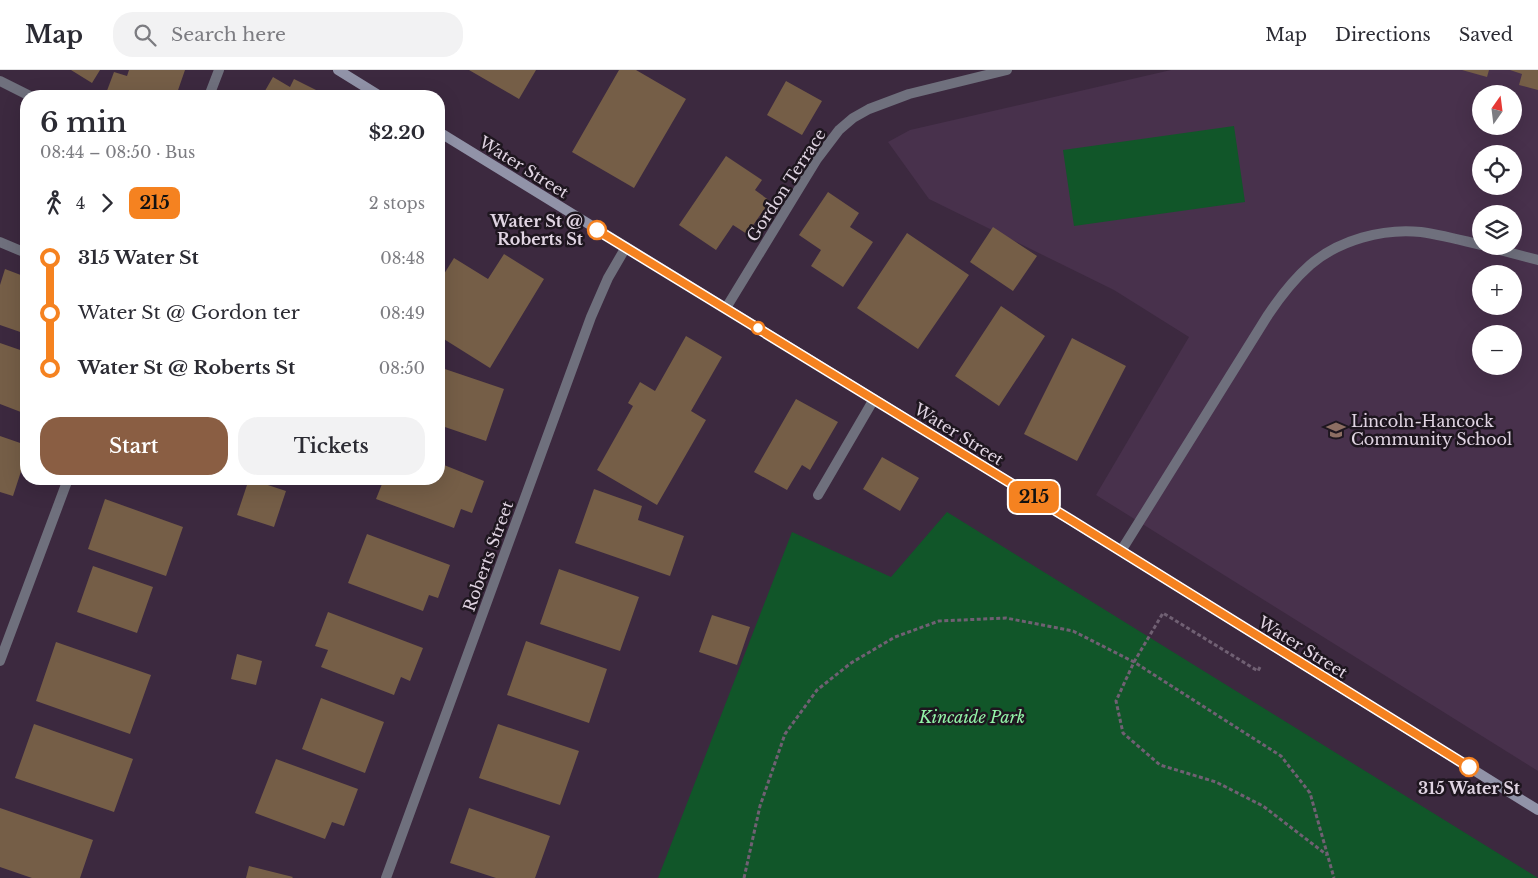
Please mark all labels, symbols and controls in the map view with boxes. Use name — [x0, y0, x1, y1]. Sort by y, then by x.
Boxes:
search box — [113, 12, 463, 57]
text: Map — [25, 20, 83, 49]
icon: search — [131, 21, 159, 49]
text: Search here — [171, 23, 286, 46]
text: Map — [1265, 24, 1307, 46]
text: Directions — [1335, 24, 1431, 46]
text: Saved — [1459, 24, 1513, 46]
north arrow — [1472, 85, 1522, 135]
map controls — [1472, 85, 1522, 375]
text: 6 min — [40, 105, 127, 140]
text: $2.20 — [369, 121, 425, 144]
street label: Gordon Terrace — [742, 125, 830, 245]
street label: Water Street — [475, 131, 572, 202]
text: 08:44 – 08:50 · Bus — [40, 142, 195, 162]
button: locate — [1472, 145, 1522, 195]
icon: walk — [40, 189, 68, 217]
icon: forward — [93, 189, 121, 217]
text: 215 — [139, 192, 170, 214]
text: 4 — [76, 193, 85, 213]
text: 2 stops — [369, 193, 425, 213]
button: layers — [1472, 205, 1522, 255]
place label: Water St @ Roberts St — [489, 211, 584, 249]
marker: Water St @ Roberts St — [587, 220, 607, 240]
text: 315 Water St — [78, 246, 199, 269]
text: 08:48 — [380, 248, 425, 268]
button: + — [1472, 265, 1522, 315]
text: Water St @ Gordon ter — [78, 301, 300, 324]
text: 08:49 — [380, 303, 425, 323]
unlabelled marker — [751, 321, 765, 335]
button: − — [1472, 325, 1522, 375]
text: Water St @ Roberts St — [78, 356, 295, 379]
text: 08:50 — [379, 358, 425, 378]
street label: Water Street — [910, 398, 1007, 469]
place label: Lincoln-Hancock Community School — [1351, 411, 1512, 449]
button: Start — [40, 417, 228, 475]
button: Tickets — [238, 417, 425, 475]
school or university icon: Lincoln-Hancock Community School — [1325, 419, 1347, 441]
line badge: 215 — [1005, 481, 1063, 513]
text: 215 — [1019, 486, 1049, 508]
street label: Roberts Street — [459, 498, 517, 614]
street label: Water Street — [1254, 611, 1351, 682]
park label: Kincaide Park — [918, 707, 1025, 727]
marker: 315 Water St — [1459, 757, 1479, 777]
place label: 315 Water St — [1418, 778, 1521, 798]

